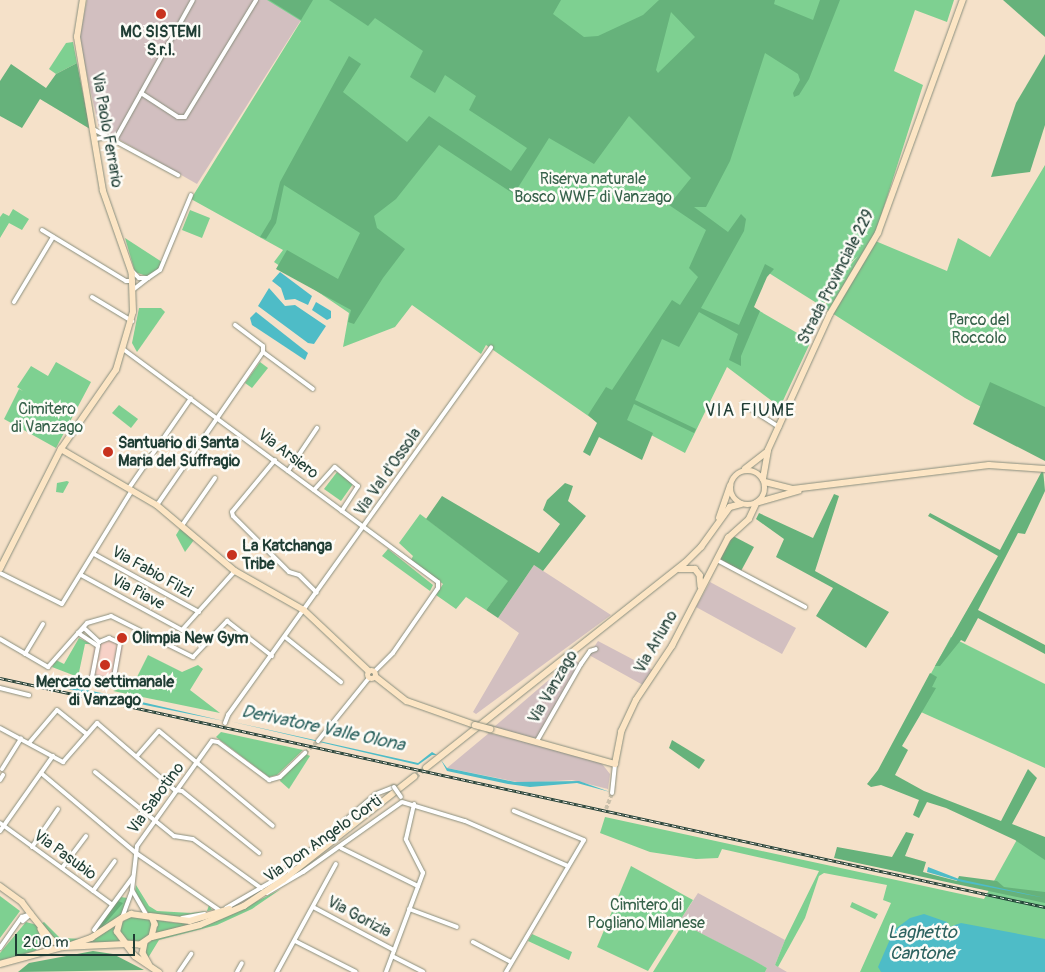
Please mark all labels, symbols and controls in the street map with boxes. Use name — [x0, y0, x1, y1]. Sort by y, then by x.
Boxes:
marker: MC SISTEMI S.r.l. — [155, 8, 167, 20]
place label: MC SISTEMI S.r.l. — [120, 22, 202, 60]
street label: Via Paolo Ferrario — [87, 71, 127, 189]
park label: Riserva naturale Bosco WWF di Vanzago — [514, 169, 672, 207]
street label: Strada Provinciale 229 — [794, 206, 878, 348]
park label: Parco del Roccolo — [948, 310, 1010, 348]
park label: Cimitero di Vanzago — [11, 399, 83, 437]
district label: VIA FIUME — [704, 400, 796, 422]
street label: Via Val d'Ossola — [351, 424, 425, 520]
street label: Via Arsiero — [254, 425, 322, 483]
place label: Santuario di Santa Maria del Suffragio — [118, 433, 240, 471]
marker: Santuario di Santa Maria del Suffragio — [102, 446, 114, 458]
place label: La Katchanga Tribe — [242, 536, 332, 574]
street label: Via Fabio Filzi — [108, 542, 196, 602]
marker: La Katchanga Tribe — [226, 549, 238, 561]
street label: Via Piave — [108, 570, 168, 614]
street label: Via Arluno — [630, 607, 682, 677]
place label: Olimpia New Gym — [132, 628, 249, 648]
marker: Olimpia New Gym — [116, 632, 128, 644]
street label: Via Vanzago — [524, 647, 582, 727]
marker: Mercato settimanale di Vanzago — [99, 659, 111, 671]
place label: Mercato settimanale di Vanzago — [36, 672, 174, 710]
water label: Derivatore Valle Olona — [239, 701, 407, 757]
street label: Via Sabotino — [124, 759, 188, 837]
street label: Via Don Angelo Corti — [261, 791, 385, 887]
street label: Via Pasubio — [30, 826, 100, 884]
street label: Via Gorizia — [324, 892, 394, 942]
park label: Cimitero di Pogliano Milanese — [587, 895, 705, 933]
water label: Laghetto Cantone — [887, 923, 957, 966]
scale bar — [18, 924, 138, 956]
text: 200 m — [23, 933, 68, 952]

